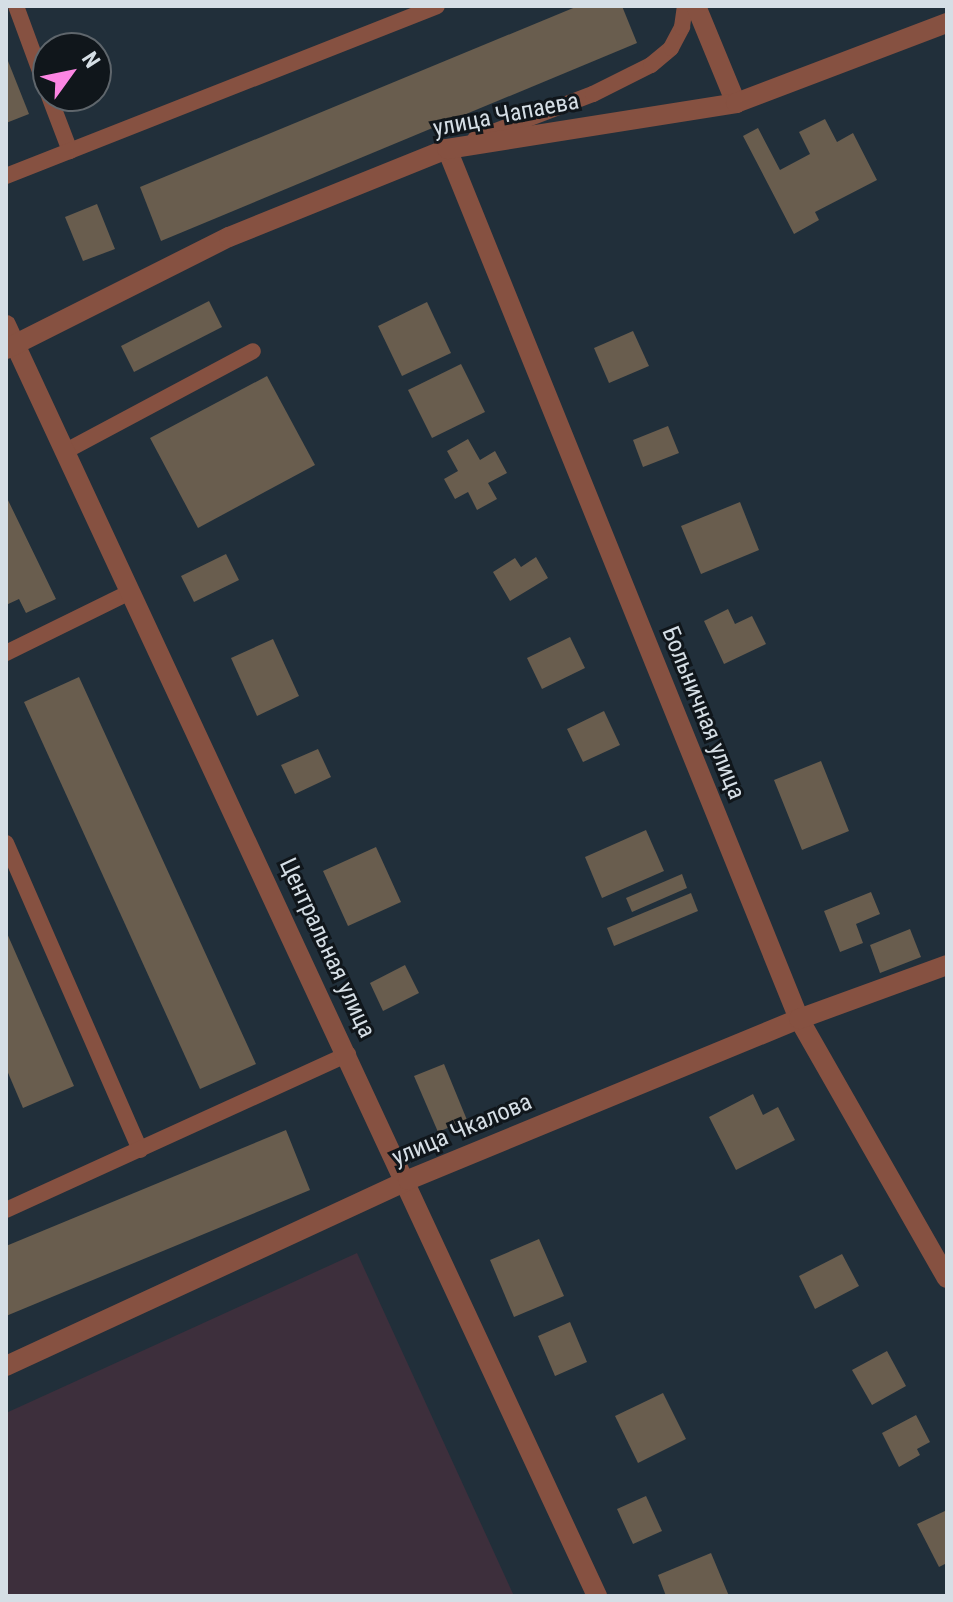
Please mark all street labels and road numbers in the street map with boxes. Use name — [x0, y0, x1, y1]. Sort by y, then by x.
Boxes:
street label: улица Чапаева — [431, 87, 581, 143]
street label: Больничная улица — [655, 622, 751, 804]
street label: Центральная улица — [273, 854, 381, 1042]
street label: улица Чкалова — [388, 1088, 536, 1172]

